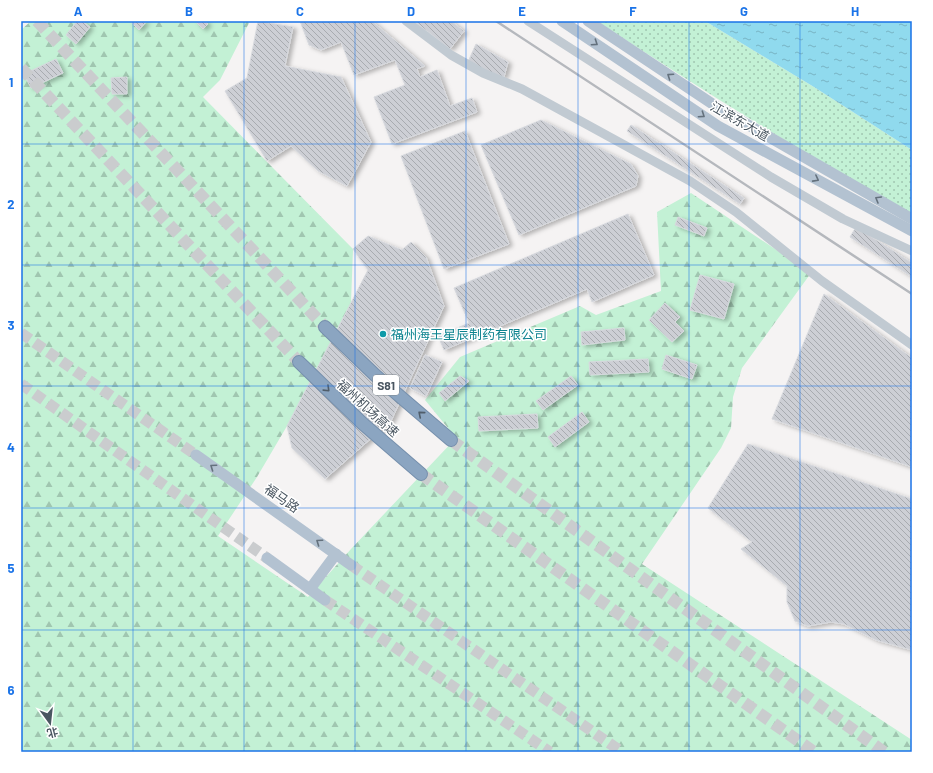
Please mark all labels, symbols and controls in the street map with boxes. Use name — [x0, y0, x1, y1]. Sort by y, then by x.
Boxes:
text: A — [74, 3, 83, 19]
text: B — [185, 3, 193, 19]
text: C — [296, 3, 304, 19]
text: D — [407, 3, 415, 19]
text: E — [518, 3, 526, 19]
text: F — [629, 3, 637, 19]
text: G — [740, 3, 748, 19]
text: H — [851, 3, 859, 19]
one-way arrow — [590, 38, 597, 45]
one-way arrow — [667, 73, 674, 81]
text: 1 — [9, 74, 13, 90]
street label: 江滨东大道 — [708, 98, 772, 144]
one-way arrow — [698, 110, 705, 117]
one-way arrow — [812, 174, 819, 181]
text: 2 — [7, 196, 15, 212]
one-way arrow — [875, 197, 882, 204]
text: 3 — [7, 317, 15, 333]
place label: 福州海王星辰制药有限公司 — [391, 326, 547, 342]
marker: 福州海王星辰制药有限公司 — [378, 329, 388, 339]
road number: S81 — [373, 375, 399, 395]
street label: 福州机场高速 — [334, 376, 402, 440]
one-way arrow — [322, 384, 330, 392]
one-way arrow — [419, 412, 426, 419]
text: 4 — [7, 439, 15, 455]
one-way arrow — [210, 464, 217, 472]
street label: 福马路 — [261, 480, 303, 516]
one-way arrow — [317, 540, 324, 547]
text: 5 — [7, 560, 15, 576]
text: 6 — [8, 682, 15, 698]
north arrow — [30, 703, 70, 743]
text: 北 — [46, 725, 60, 741]

